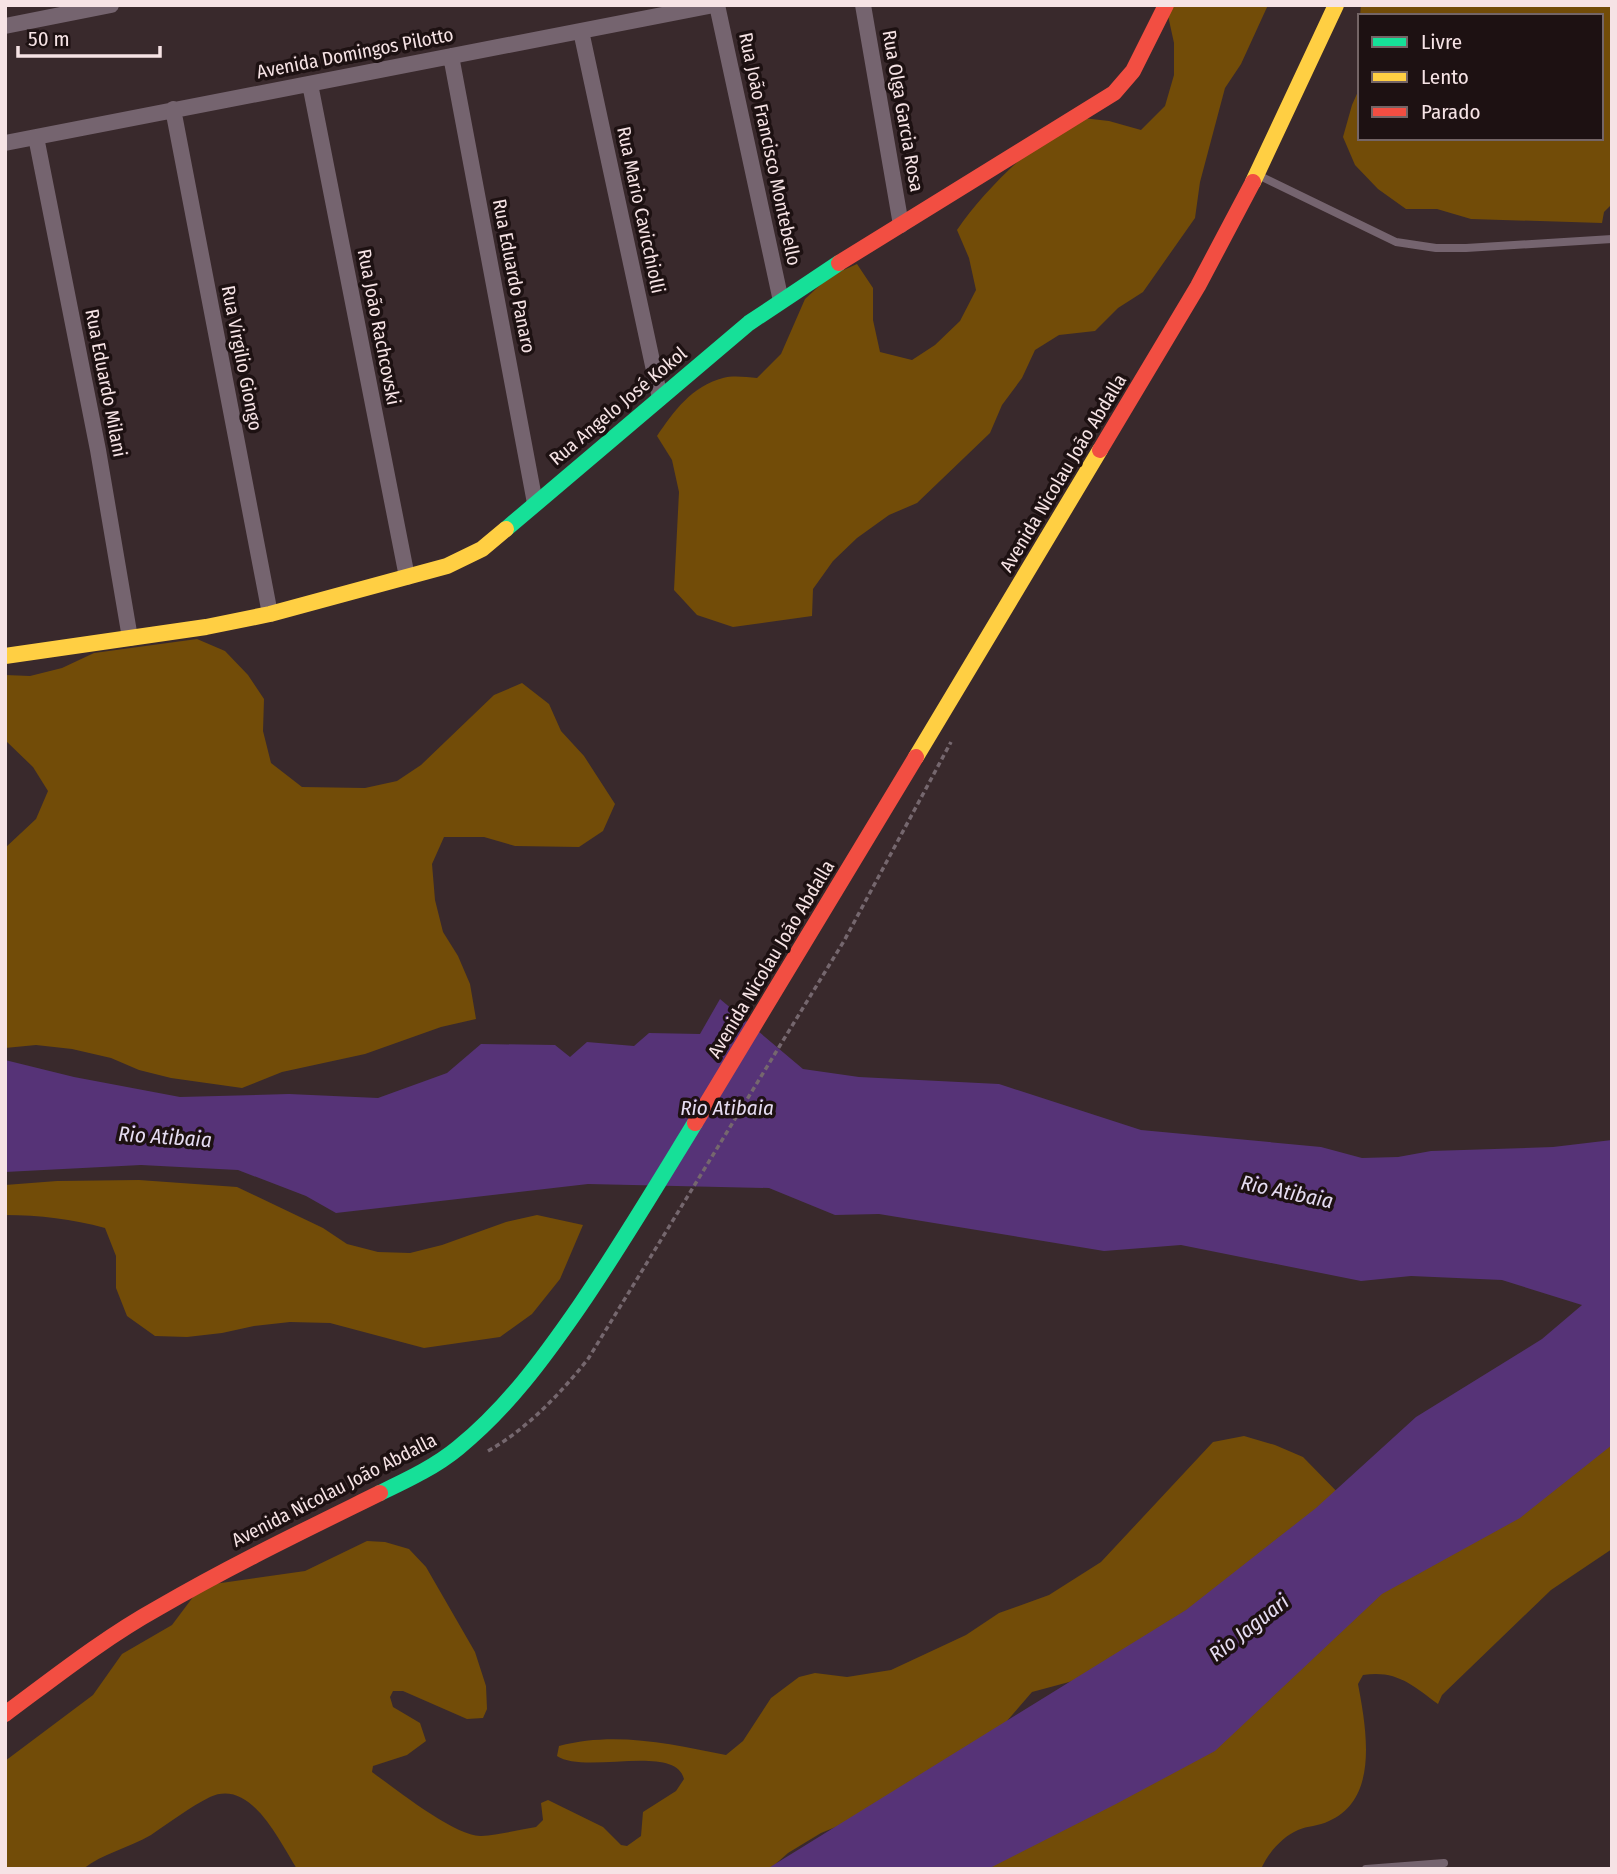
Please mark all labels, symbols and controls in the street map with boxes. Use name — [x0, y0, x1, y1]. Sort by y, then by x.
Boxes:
scale bar — [18, 14, 159, 58]
legend — [1358, 14, 1603, 140]
street label: Avenida Domingos Pilotto — [255, 23, 455, 83]
text: 50 m — [28, 26, 70, 52]
street label: Rua Olga Garcia Rosa — [877, 28, 929, 194]
text: Livre — [1421, 29, 1462, 55]
street label: Rua João Francisco Montebello — [734, 31, 806, 267]
text: Lento — [1421, 64, 1469, 90]
text: Parado — [1421, 99, 1480, 125]
street label: Rua Mario Cavicchiolli — [612, 124, 670, 296]
street label: Rua Eduardo Panaro — [488, 197, 540, 355]
street label: Rua João Rachcovski — [353, 247, 405, 407]
street label: Rua Virgilio Giongo — [217, 284, 267, 432]
street label: Rua Eduardo Milani — [80, 307, 132, 459]
street label: Rua Angelo José Kokol — [545, 342, 691, 470]
street label: Avenida Nicolau João Abdalla — [995, 370, 1131, 576]
street label: Avenida Nicolau João Abdalla — [703, 856, 839, 1062]
water label: Rio Atibaia — [680, 1095, 774, 1121]
water label: Rio Atibaia — [117, 1121, 213, 1153]
water label: Rio Atibaia — [1238, 1170, 1336, 1214]
street label: Avenida Nicolau João Abdalla — [228, 1428, 440, 1552]
water label: Rio Jaguari — [1204, 1588, 1295, 1667]

